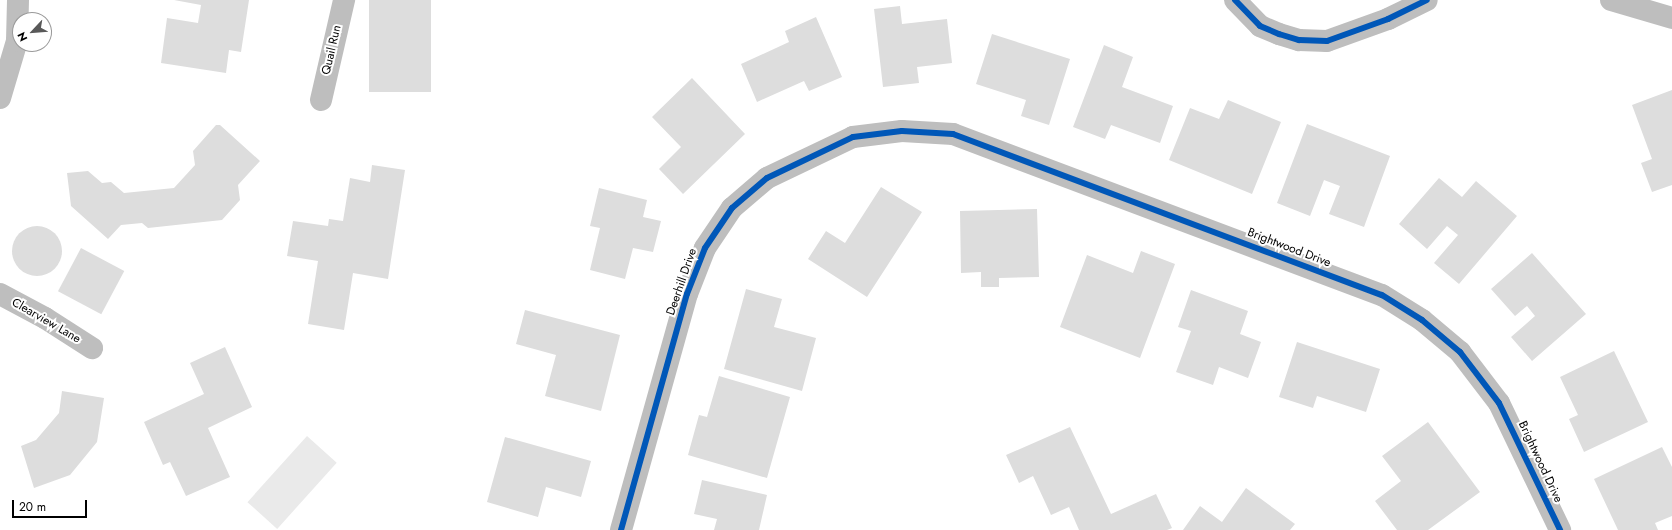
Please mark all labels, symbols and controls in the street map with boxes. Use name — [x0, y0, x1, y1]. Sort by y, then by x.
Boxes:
north arrow — [12, 12, 52, 52]
street label: Quail Run — [319, 24, 345, 76]
text: N — [13, 29, 31, 44]
street label: Brightwood Drive — [1245, 225, 1333, 271]
street label: Deerhill Drive — [664, 247, 700, 317]
street label: Clearview Lane — [9, 295, 83, 347]
street label: Brightwood Drive — [1515, 419, 1565, 505]
scale bar — [14, 492, 89, 518]
text: 20 m — [19, 498, 46, 516]

